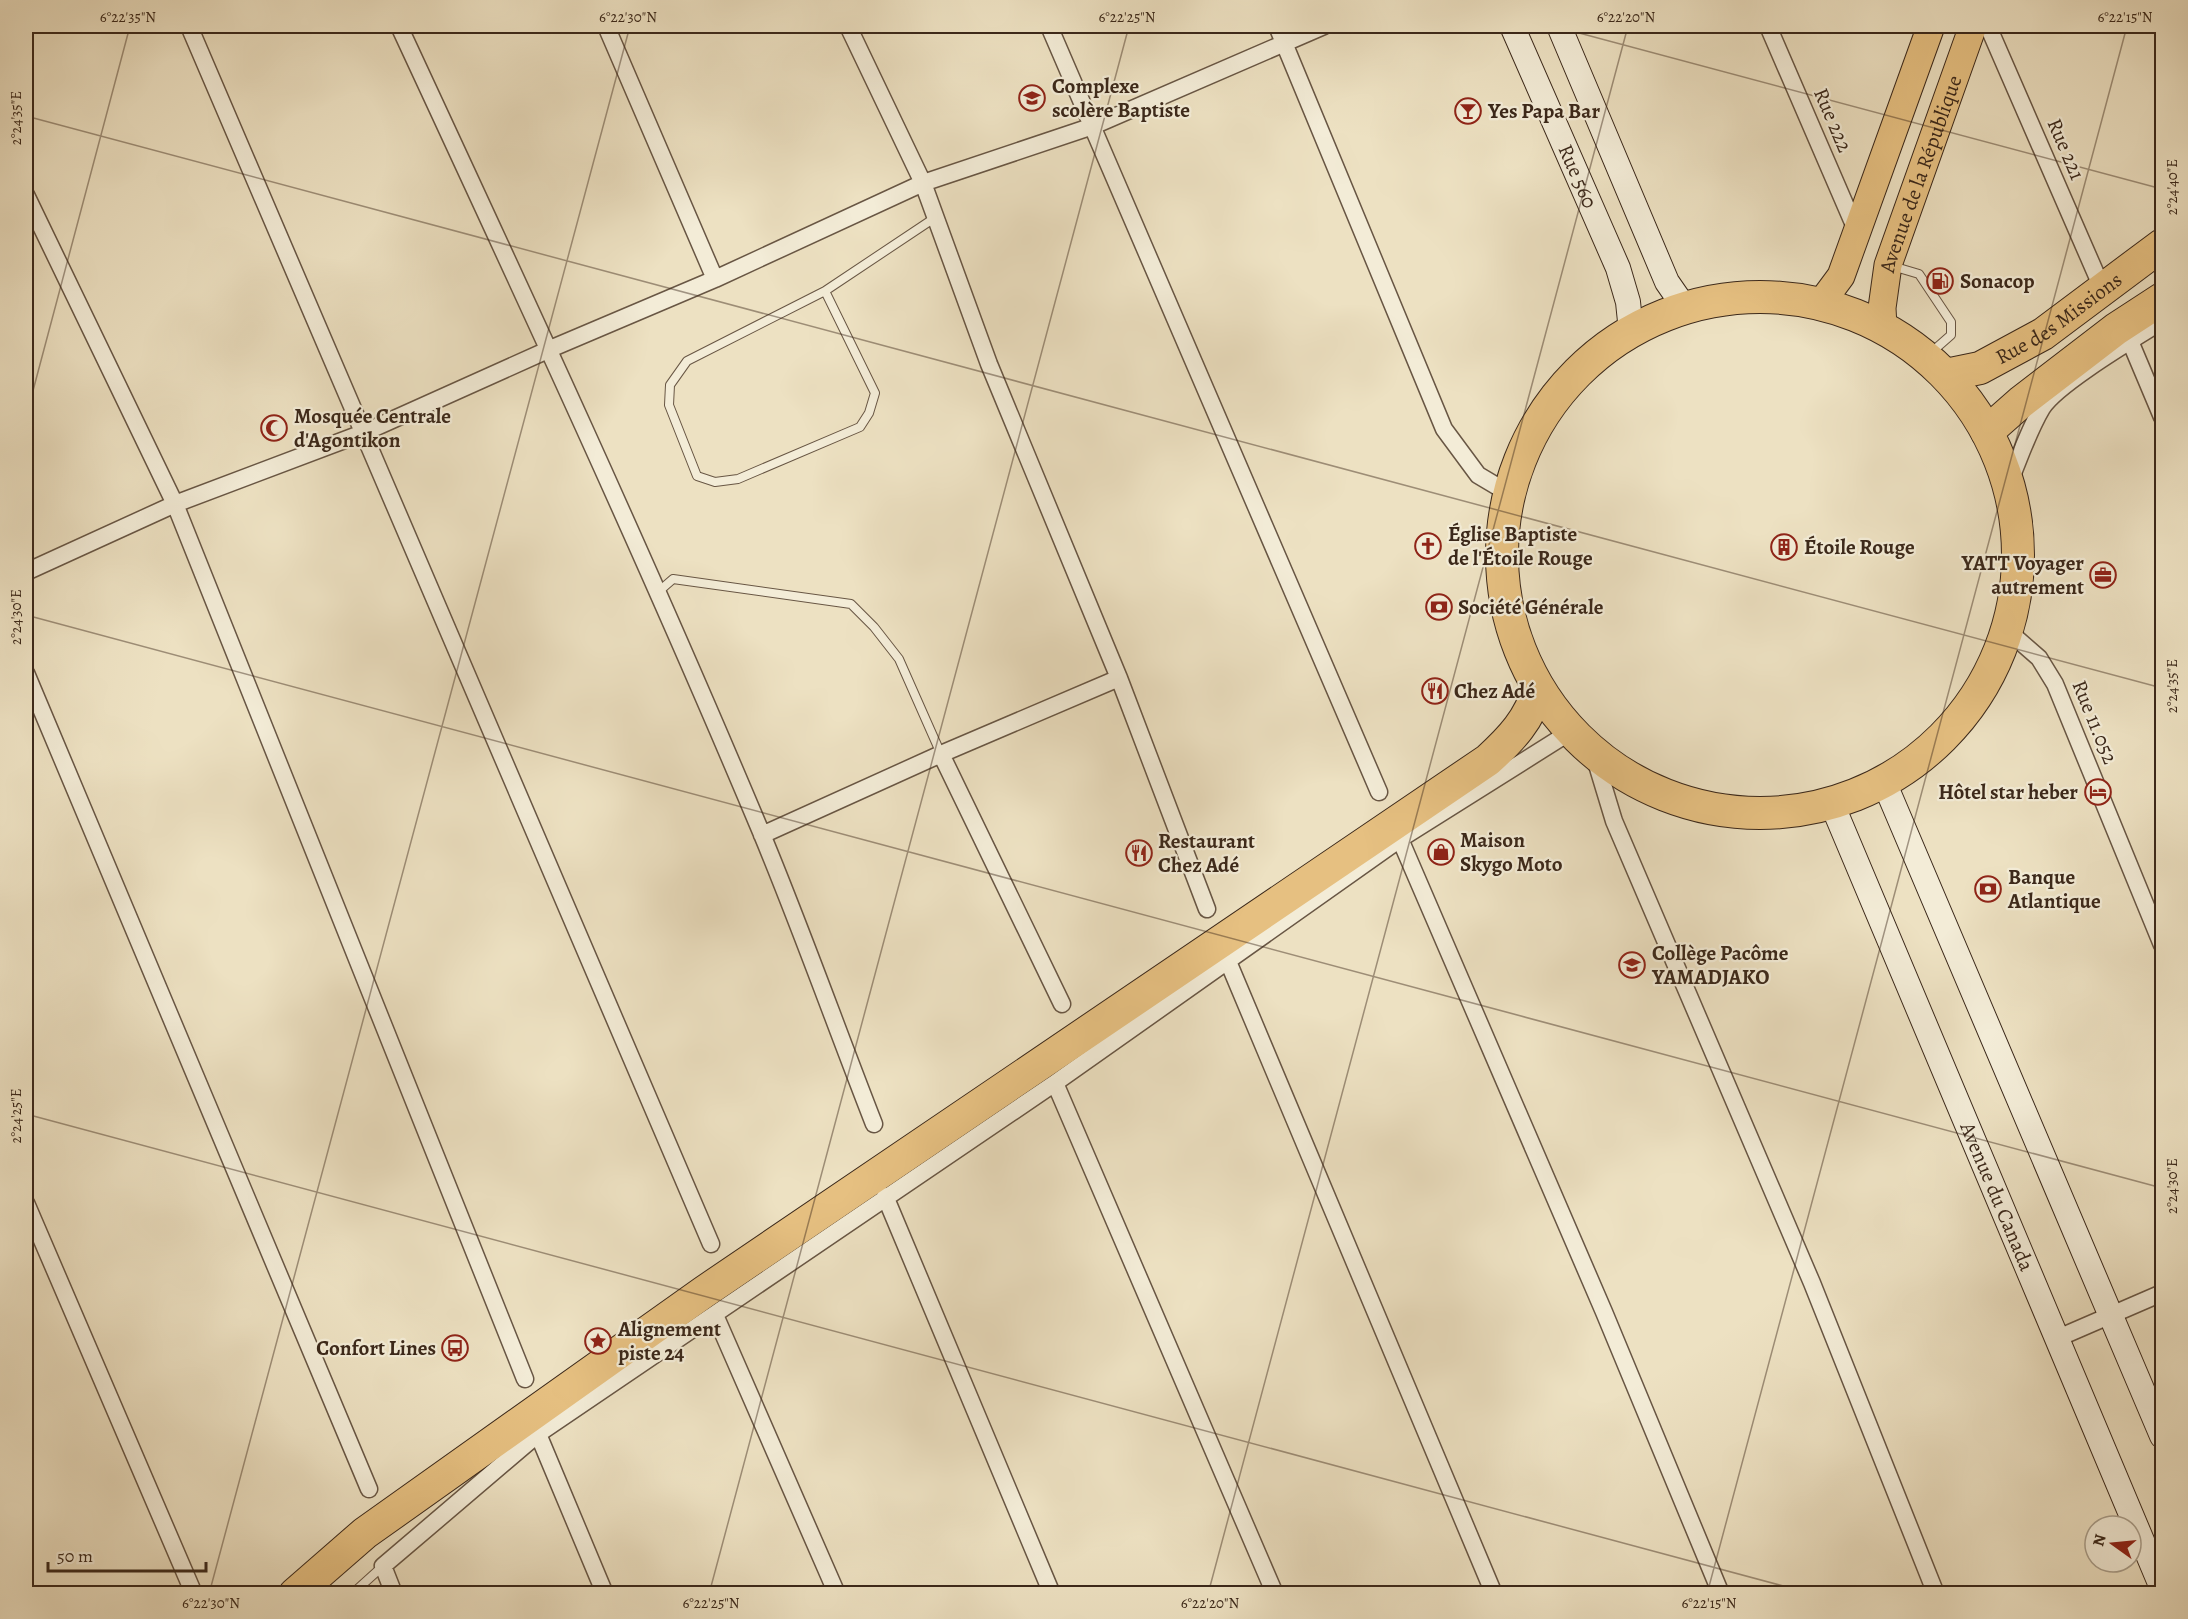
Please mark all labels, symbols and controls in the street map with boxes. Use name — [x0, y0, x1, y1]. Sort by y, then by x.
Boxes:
text: 6°22'35"N — [100, 7, 156, 27]
text: 6°22'30"N — [599, 7, 657, 27]
text: 6°22'25"N — [1098, 7, 1156, 27]
text: 6°22'20"N — [1597, 7, 1656, 27]
text: 6°22'15"N — [2097, 7, 2153, 27]
street label: Avenue de la République — [1873, 71, 1968, 275]
place label: Complexe scolère Baptiste — [1052, 72, 1190, 124]
school or university icon: Complexe scolère Baptiste — [1017, 83, 1047, 113]
street label: Rue 222 — [1807, 84, 1859, 156]
text: 2°24'35"E — [6, 91, 26, 145]
bar icon: Yes Papa Bar — [1453, 96, 1483, 126]
place label: Yes Papa Bar — [1487, 97, 1600, 125]
street label: Rue 221 — [2041, 114, 2091, 184]
street label: Rue 560 — [1552, 140, 1604, 213]
text: 2°24'40"E — [2162, 159, 2182, 215]
fuel station icon: Sonacop — [1925, 266, 1955, 296]
street label: Rue des Missions — [1991, 266, 2128, 371]
place label: Sonacop — [1960, 267, 2035, 295]
place label: Mosquée Centrale d'Agontikon — [294, 402, 451, 454]
mosque icon: Mosquée Centrale d'Agontikon — [259, 413, 289, 443]
place label: Église Baptiste de l'Étoile Rouge — [1448, 520, 1593, 572]
church icon: Église Baptiste de l'Étoile Rouge — [1413, 531, 1443, 561]
building icon: Étoile Rouge — [1769, 532, 1799, 562]
place label: Étoile Rouge — [1804, 533, 1915, 561]
place label: YATT Voyager autrement — [1960, 549, 2084, 601]
office icon: YATT Voyager autrement — [2088, 560, 2118, 590]
text: 2°24'30"E — [6, 589, 26, 645]
bank icon: Société Générale — [1424, 592, 1454, 622]
place label: Société Générale — [1458, 593, 1604, 621]
text: 2°24'35"E — [2162, 659, 2182, 713]
restaurant icon: Chez Adé — [1420, 676, 1450, 706]
street label: Rue 11.052 — [2066, 676, 2124, 768]
place label: Chez Adé — [1454, 677, 1535, 705]
hotel icon: Hôtel star heber — [2083, 777, 2113, 807]
place label: Hôtel star heber — [1938, 778, 2078, 806]
place label: Maison Skygo Moto — [1460, 826, 1563, 878]
place label: Restaurant Chez Adé — [1158, 827, 1255, 879]
shop icon: Maison Skygo Moto — [1426, 837, 1456, 867]
restaurant icon: Restaurant Chez Adé — [1124, 838, 1154, 868]
place label: Banque Atlantique — [2007, 863, 2101, 915]
bank icon: Banque Atlantique — [1973, 874, 2003, 904]
place label: Collège Pacôme YAMADJAKO — [1651, 939, 1789, 991]
school or university icon: Collège Pacôme YAMADJAKO — [1617, 950, 1647, 980]
text: 2°24'25"E — [6, 1088, 26, 1144]
street label: Avenue du Canada — [1953, 1117, 2041, 1276]
text: 2°24'30"E — [2162, 1158, 2182, 1214]
place label: Alignement piste 24 — [617, 1315, 721, 1367]
place icon: Alignement piste 24 — [583, 1326, 613, 1356]
bus stop icon: Confort Lines — [440, 1333, 470, 1363]
place label: Confort Lines — [316, 1334, 436, 1362]
north arrow — [2083, 1514, 2143, 1574]
text: N — [2087, 1532, 2112, 1549]
scale bar — [48, 1535, 206, 1573]
text: 50 m — [57, 1544, 93, 1568]
text: 6°22'30"N — [182, 1593, 240, 1613]
text: 6°22'25"N — [682, 1593, 740, 1613]
text: 6°22'20"N — [1181, 1593, 1240, 1613]
text: 6°22'15"N — [1681, 1593, 1737, 1613]

